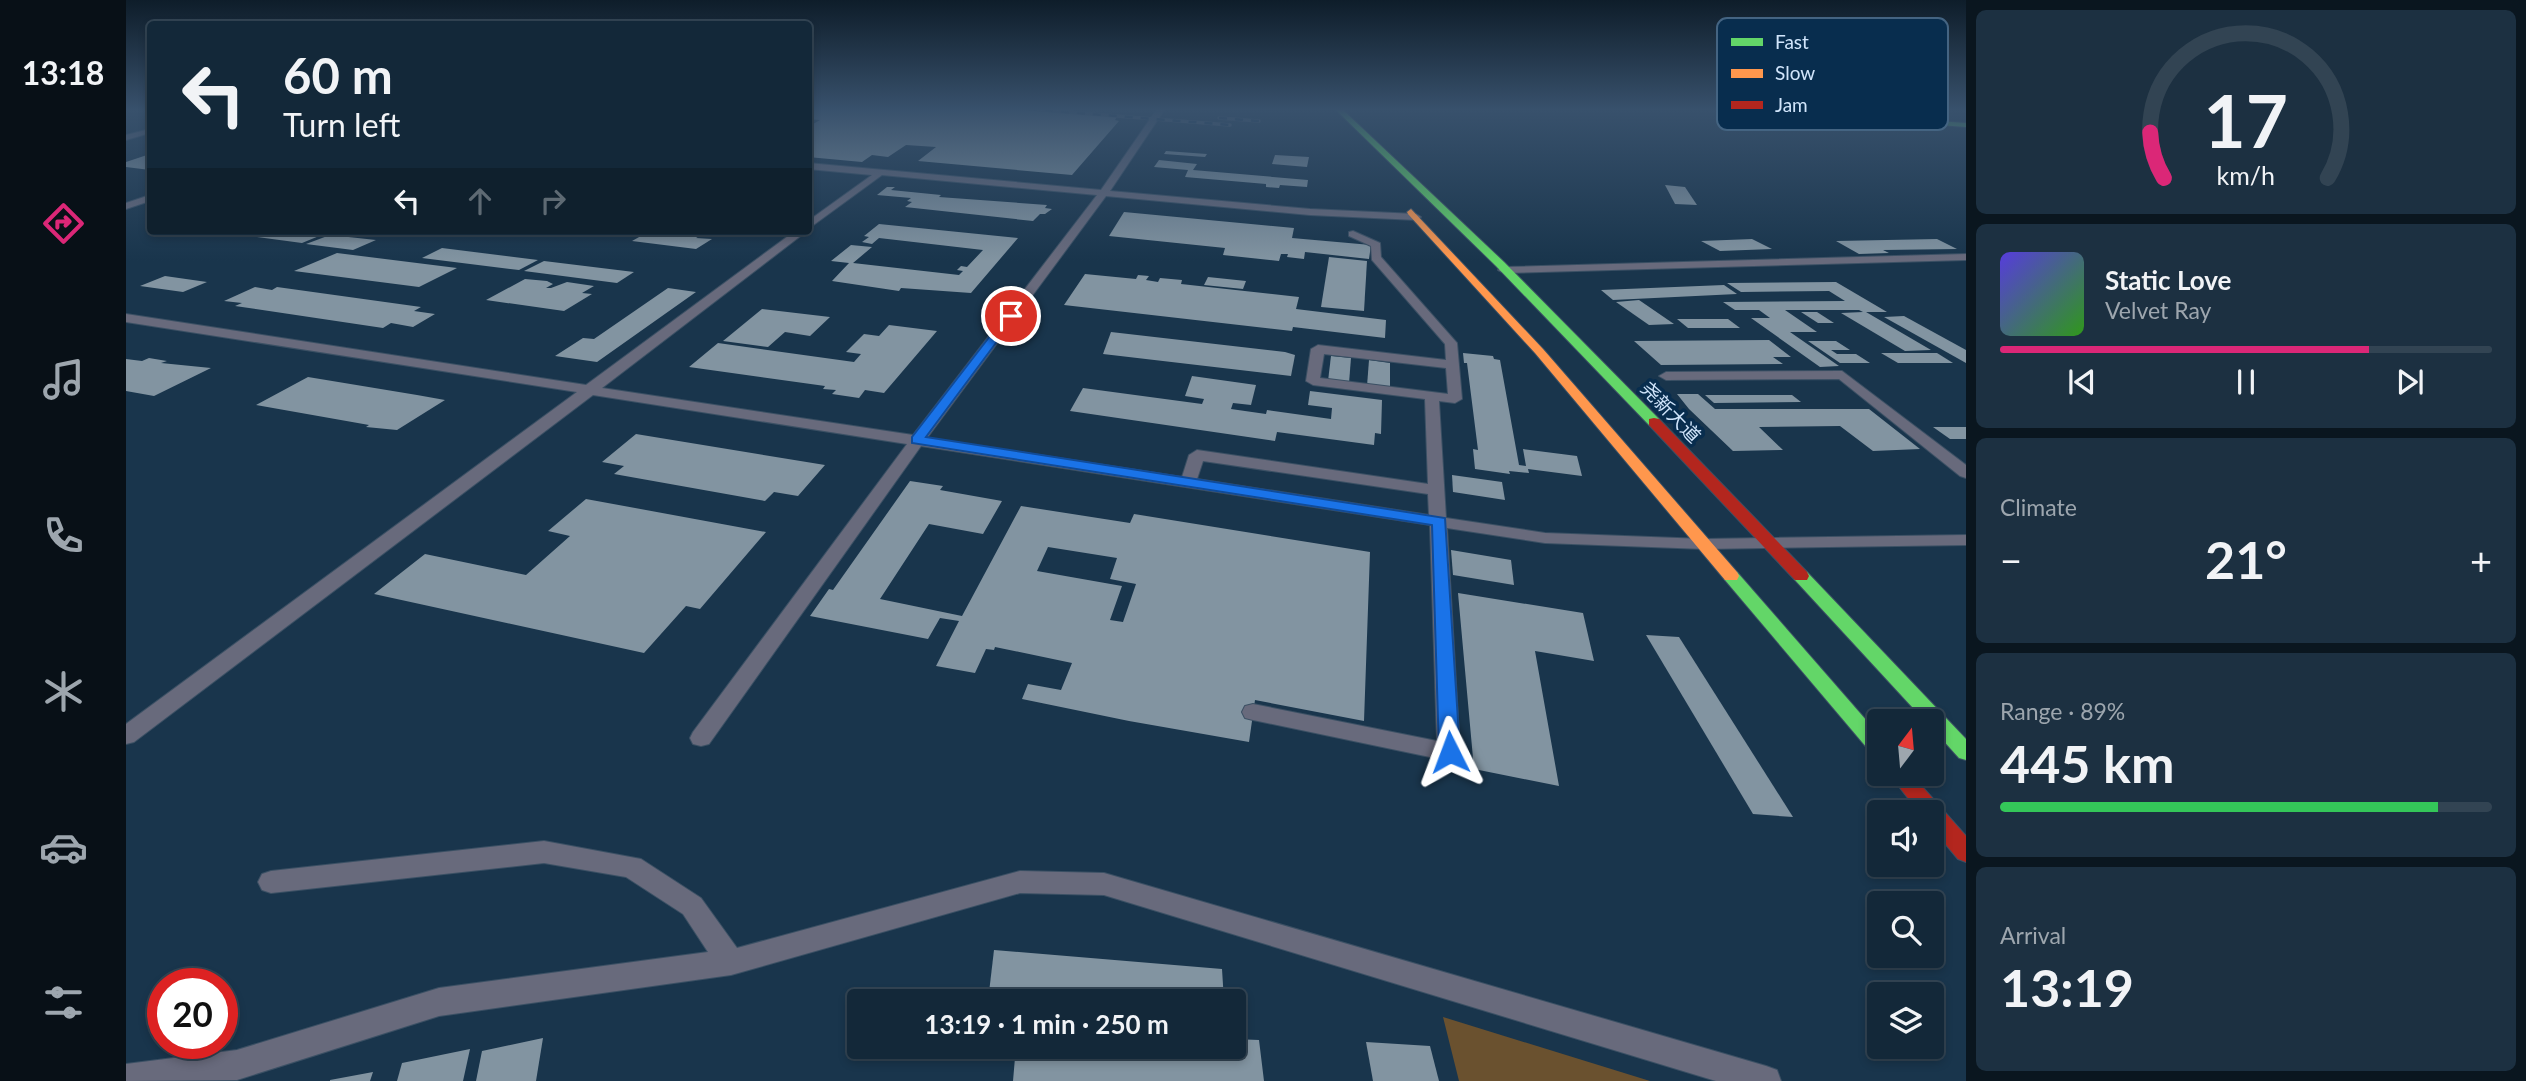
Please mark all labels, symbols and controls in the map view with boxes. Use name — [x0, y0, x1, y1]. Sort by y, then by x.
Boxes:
legend — [1717, 18, 1948, 130]
text: Fast — [1775, 30, 1809, 53]
text: 60 m — [283, 46, 393, 104]
icon: left — [168, 49, 259, 140]
text: 13:18 — [22, 53, 104, 92]
text: Slow — [1775, 61, 1815, 84]
text: 17 — [2204, 76, 2288, 164]
text: Jam — [1775, 93, 1808, 116]
text: Turn left — [283, 105, 400, 144]
text: km/h — [2217, 160, 2275, 190]
icon: left — [388, 182, 426, 220]
icon: ahead — [461, 182, 499, 220]
icon: right — [534, 182, 572, 220]
icon: directions — [39, 199, 88, 248]
text: Static Love — [2105, 264, 2232, 296]
pin — [981, 286, 1041, 346]
text: Velvet Ray — [2105, 296, 2211, 324]
icon: arrive — [992, 297, 1030, 335]
icon: music — [39, 355, 88, 404]
icon: previous — [2063, 363, 2101, 401]
icon: pause — [2227, 363, 2265, 401]
icon: next — [2391, 363, 2429, 401]
street label: 尧新大道 — [1637, 376, 1706, 447]
text: Climate — [2000, 493, 2077, 521]
icon: phone — [39, 511, 88, 560]
text: 21° — [2205, 528, 2287, 590]
text: − — [2000, 537, 2022, 583]
text: + — [2470, 537, 2492, 583]
icon: climate — [39, 667, 88, 716]
text: Range · 89% — [2000, 697, 2125, 725]
north arrow — [1867, 709, 1944, 786]
map controls — [1867, 709, 1944, 1059]
position arrow — [1413, 715, 1487, 789]
text: 445 km — [2000, 732, 2174, 794]
button: sound — [1867, 800, 1944, 877]
icon: car — [39, 823, 88, 872]
button: search — [1867, 891, 1944, 968]
text: Arrival — [2000, 921, 2066, 949]
text: 13:19 — [2000, 956, 2134, 1018]
speed limit sign: 20 — [147, 968, 238, 1059]
icon: filters — [39, 978, 88, 1027]
button: layers — [1867, 982, 1944, 1059]
text: 13:19 · 1 min · 250 m — [924, 1008, 1169, 1040]

